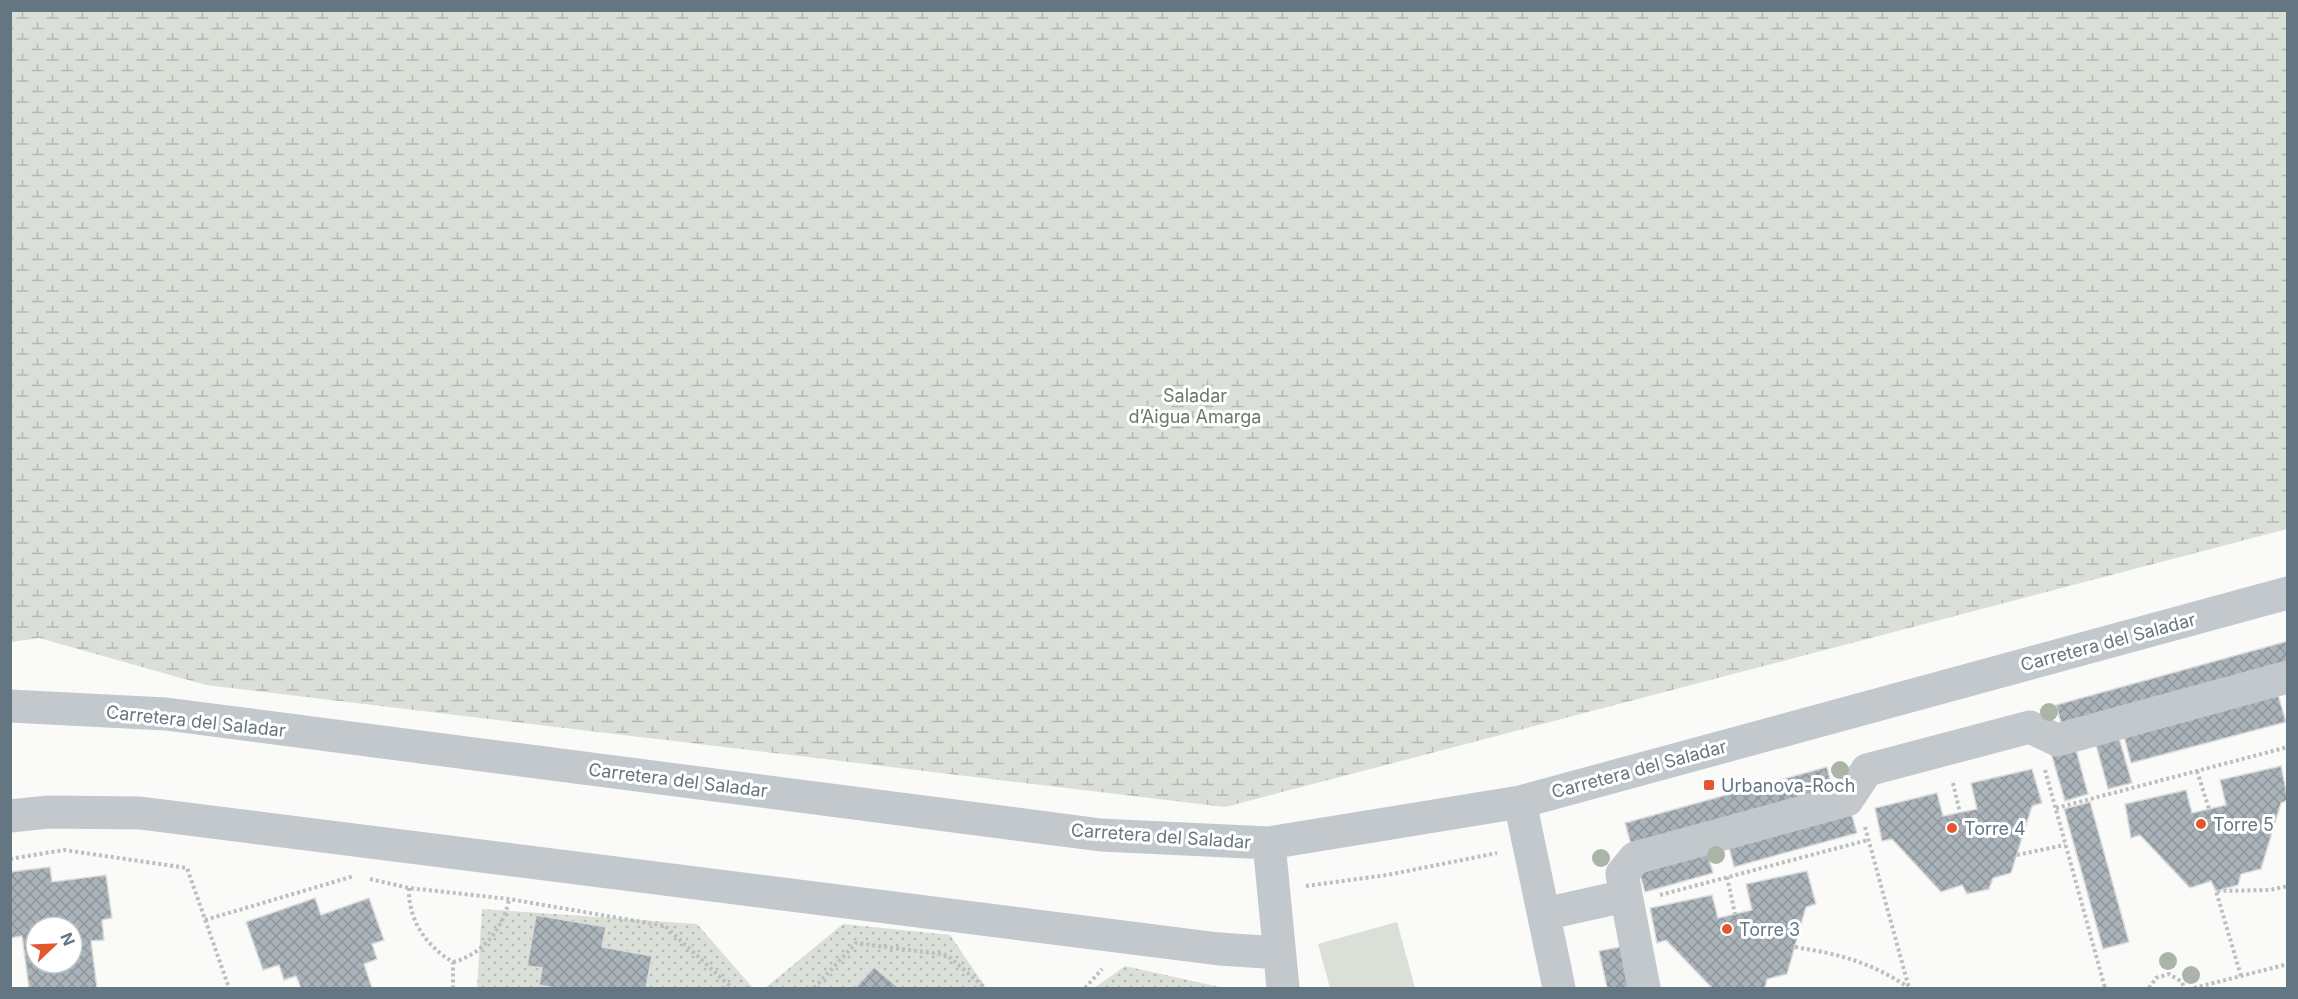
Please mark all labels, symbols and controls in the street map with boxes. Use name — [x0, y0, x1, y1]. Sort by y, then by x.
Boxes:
park label: Saladar d’Aigua Amarga — [1129, 385, 1261, 427]
street label: Carretera del Saladar — [2018, 608, 2198, 675]
street label: Carretera del Saladar — [105, 701, 287, 741]
street label: Carretera del Saladar — [1549, 735, 1729, 802]
street label: Carretera del Saladar — [587, 759, 769, 801]
place label: Urbanova-Roch — [1721, 775, 1855, 796]
marker: Urbanova-Roch — [1702, 778, 1716, 792]
place label: Torre 5 — [2213, 814, 2274, 835]
marker: Torre 5 — [2194, 817, 2208, 831]
place label: Torre 4 — [1964, 818, 2026, 839]
street label: Carretera del Saladar — [1070, 819, 1252, 853]
marker: Torre 4 — [1945, 821, 1959, 835]
north arrow — [24, 915, 84, 975]
place label: Torre 3 — [1739, 919, 1800, 940]
marker: Torre 3 — [1720, 922, 1734, 936]
text: N — [56, 930, 79, 949]

